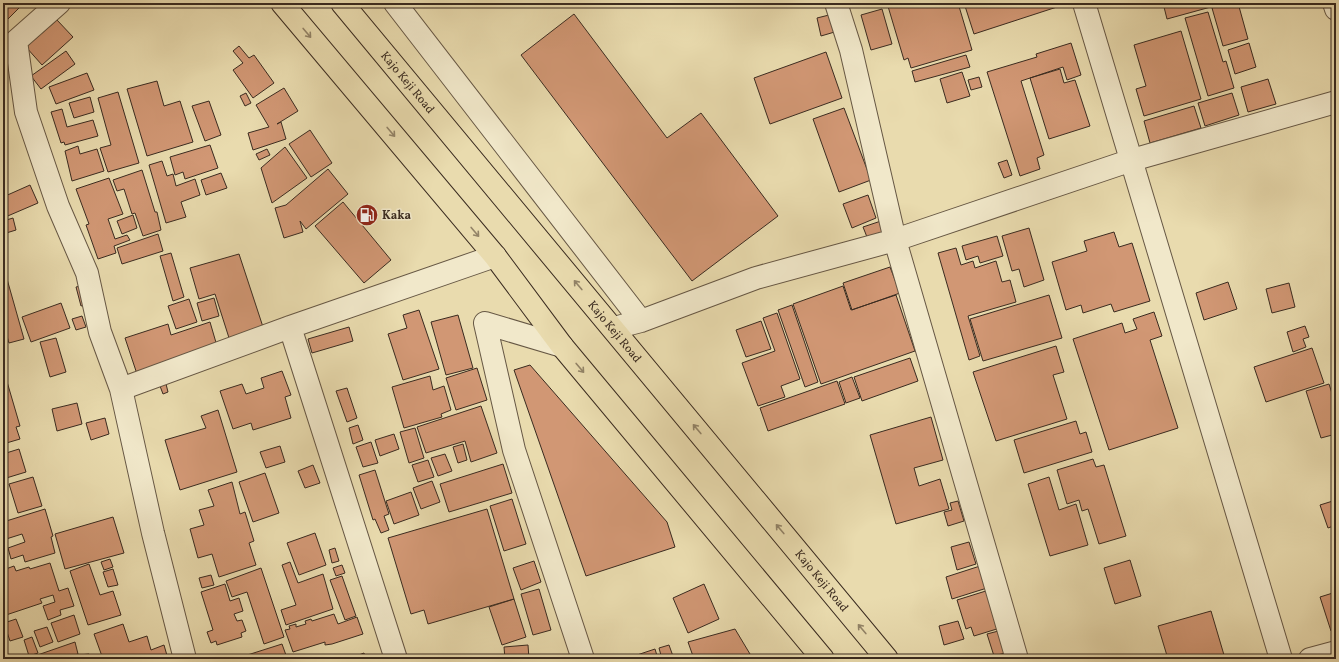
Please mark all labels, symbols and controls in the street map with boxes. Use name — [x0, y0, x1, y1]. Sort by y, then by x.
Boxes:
one-way arrow — [303, 27, 312, 38]
street label: Kajo Keji Road — [377, 48, 438, 117]
one-way arrow — [387, 127, 396, 138]
fuel station icon: Kaka — [354, 202, 380, 228]
place label: Kaka — [382, 208, 412, 224]
one-way arrow — [470, 226, 479, 237]
one-way arrow — [573, 280, 582, 291]
street label: Kajo Keji Road — [584, 298, 645, 367]
one-way arrow — [576, 362, 585, 373]
one-way arrow — [692, 423, 701, 434]
one-way arrow — [775, 523, 784, 534]
street label: Kajo Keji Road — [791, 547, 852, 616]
one-way arrow — [858, 624, 867, 634]

